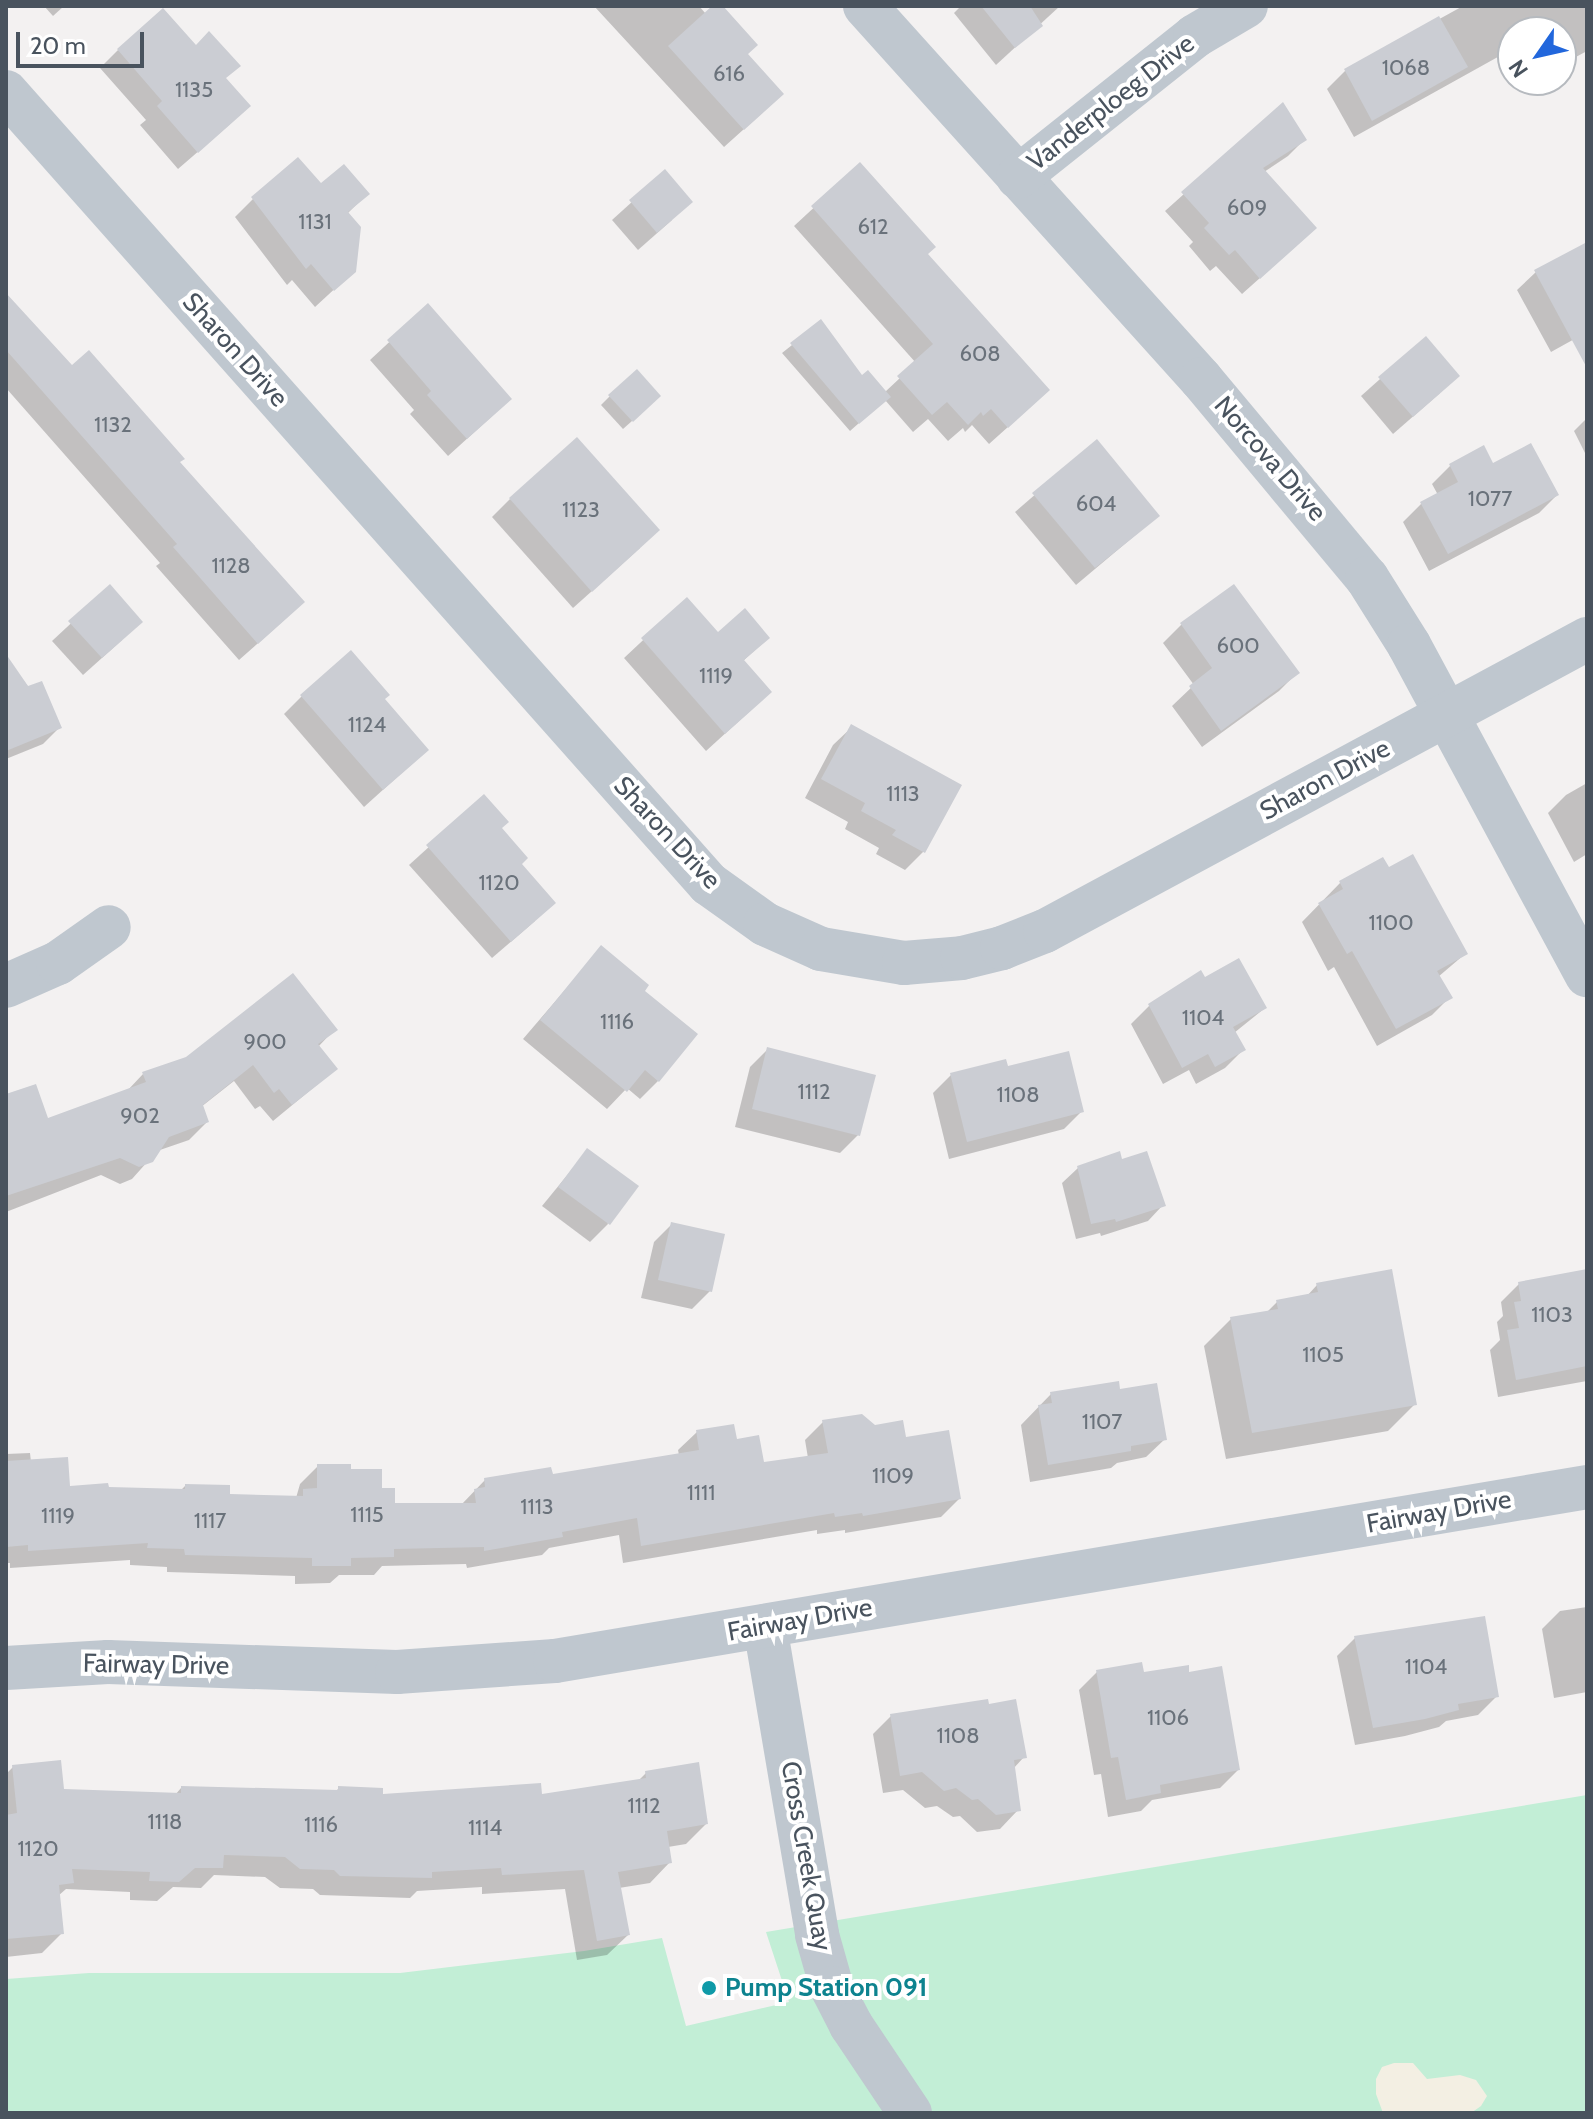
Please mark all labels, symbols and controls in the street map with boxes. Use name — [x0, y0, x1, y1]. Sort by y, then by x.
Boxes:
scale bar — [20, 16, 148, 66]
north arrow — [1497, 16, 1577, 96]
street label: Vanderploeg Drive — [1021, 28, 1201, 178]
text: 20 m — [30, 31, 86, 60]
house number: 1068 — [1382, 55, 1430, 81]
text: N — [1503, 55, 1534, 83]
house number: 616 — [713, 61, 745, 87]
house number: 1135 — [175, 77, 213, 103]
house number: 609 — [1227, 195, 1267, 221]
house number: 1131 — [298, 209, 332, 235]
house number: 612 — [857, 214, 889, 240]
street label: Sharon Drive — [176, 287, 294, 413]
house number: 608 — [959, 341, 1001, 367]
street label: Norcova Drive — [1207, 390, 1333, 528]
house number: 1132 — [94, 412, 132, 438]
house number: 1077 — [1468, 486, 1512, 512]
house number: 604 — [1076, 491, 1116, 517]
house number: 1123 — [562, 497, 600, 523]
house number: 1128 — [211, 553, 251, 579]
house number: 600 — [1216, 633, 1260, 659]
house number: 1119 — [699, 663, 733, 689]
house number: 1124 — [348, 712, 386, 738]
street label: Sharon Drive — [1255, 733, 1395, 827]
street label: Sharon Drive — [607, 770, 727, 896]
house number: 1113 — [886, 781, 920, 807]
house number: 1120 — [478, 870, 520, 896]
house number: 1100 — [1368, 910, 1414, 936]
house number: 1104 — [1182, 1005, 1224, 1031]
house number: 1116 — [600, 1009, 634, 1035]
house number: 900 — [243, 1029, 287, 1055]
house number: 1112 — [797, 1079, 831, 1105]
house number: 1108 — [996, 1082, 1040, 1108]
house number: 902 — [120, 1103, 160, 1129]
house number: 1103 — [1531, 1302, 1573, 1328]
house number: 1105 — [1302, 1342, 1344, 1368]
house number: 1107 — [1082, 1409, 1122, 1435]
house number: 1109 — [872, 1463, 914, 1489]
house number: 1111 — [687, 1480, 715, 1506]
street label: Fairway Drive — [1364, 1484, 1514, 1540]
house number: 1113 — [520, 1494, 554, 1520]
house number: 1115 — [350, 1502, 384, 1528]
house number: 1119 — [41, 1503, 75, 1529]
house number: 1117 — [194, 1508, 226, 1534]
street label: Fairway Drive — [725, 1592, 875, 1648]
street label: Fairway Drive — [83, 1648, 229, 1682]
house number: 1104 — [1405, 1654, 1447, 1680]
house number: 1106 — [1147, 1705, 1189, 1731]
house number: 1108 — [936, 1723, 980, 1749]
street label: Cross Creek Quay — [774, 1759, 838, 1953]
house number: 1112 — [627, 1793, 661, 1819]
house number: 1118 — [148, 1809, 182, 1835]
house number: 1116 — [304, 1812, 338, 1838]
house number: 1114 — [468, 1815, 502, 1841]
house number: 1120 — [17, 1836, 59, 1862]
place label: Pump Station 091 — [725, 1972, 927, 2004]
marker: Pump Station 091 — [700, 1979, 718, 1997]

